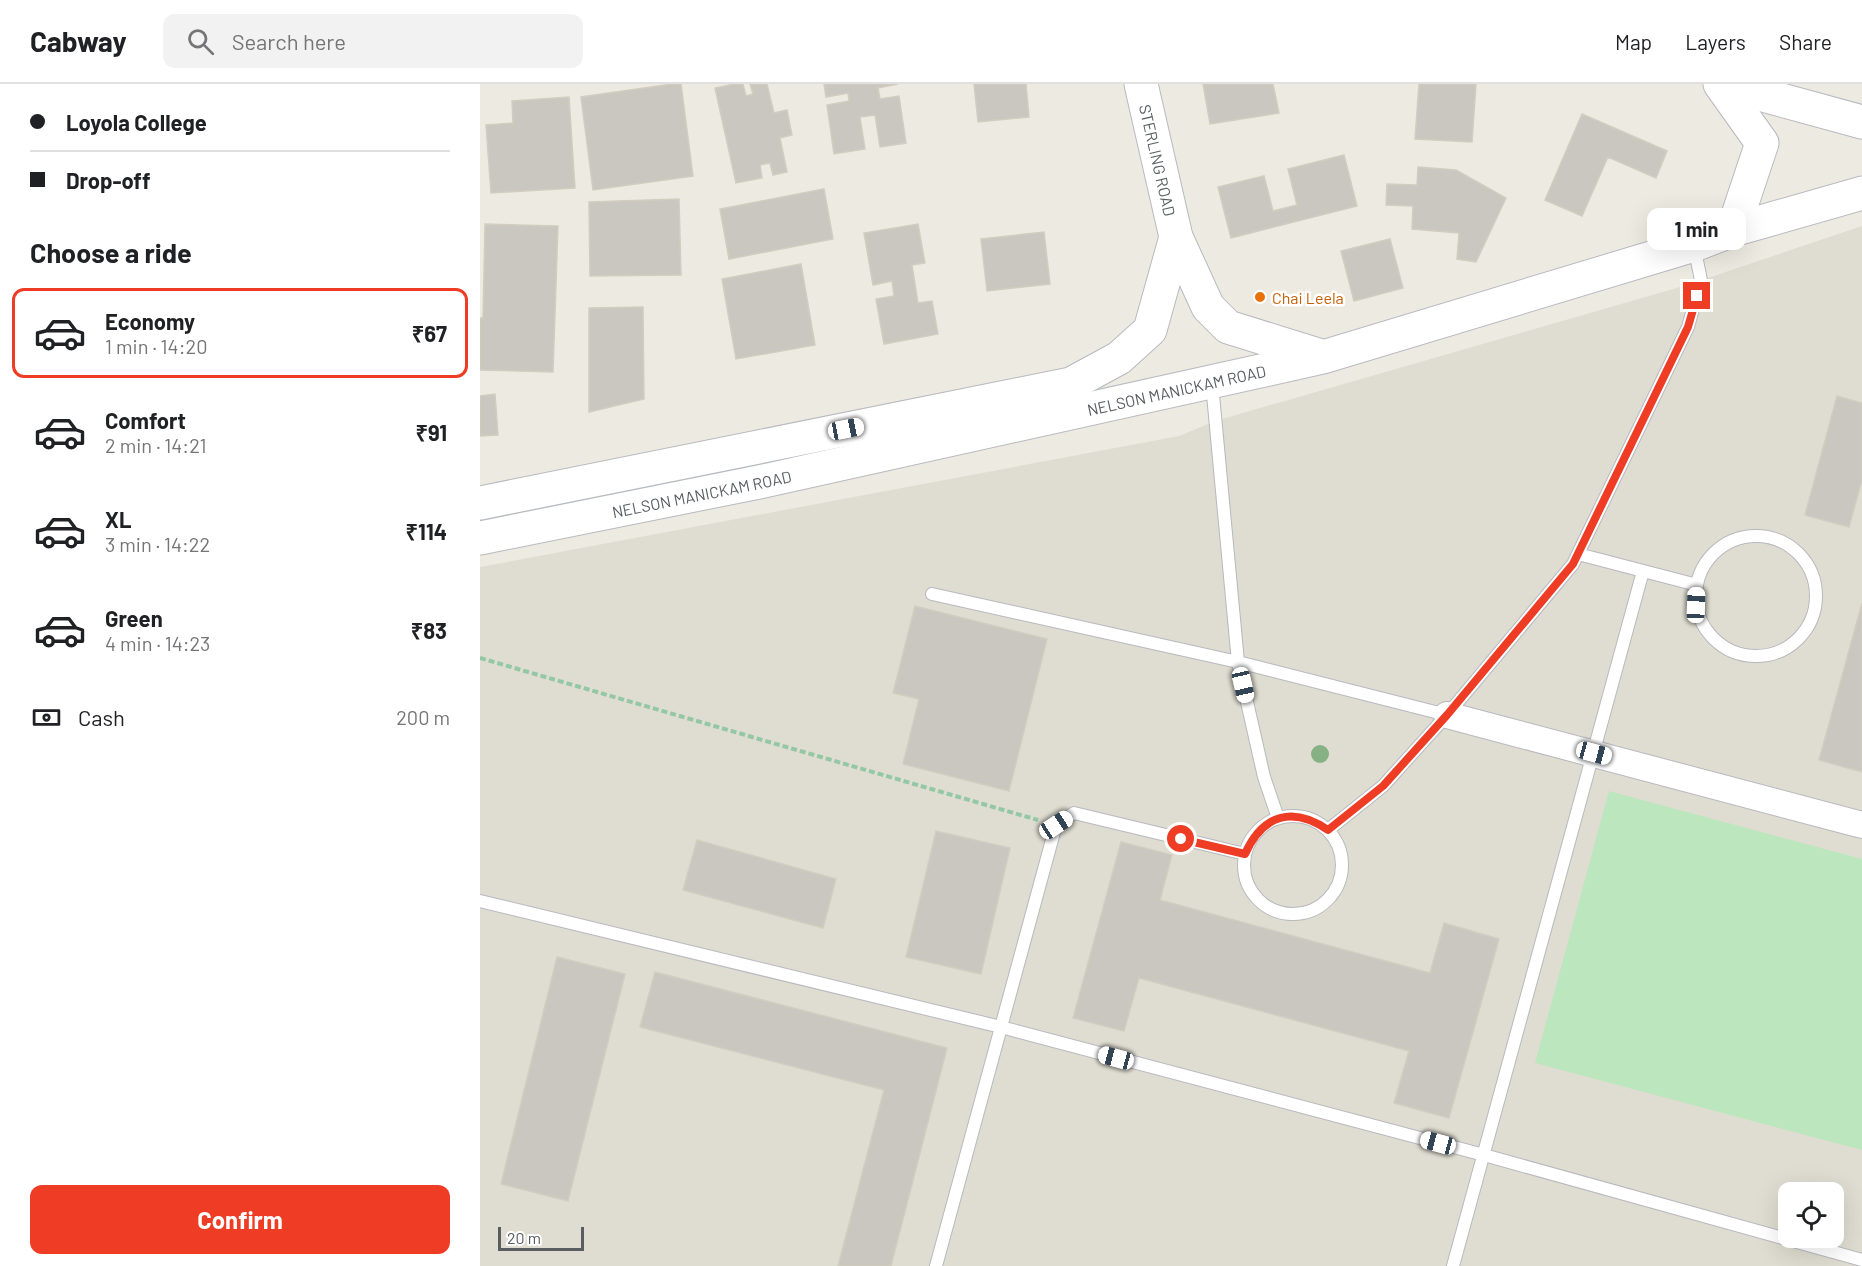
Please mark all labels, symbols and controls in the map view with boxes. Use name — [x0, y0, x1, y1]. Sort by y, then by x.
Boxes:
search box — [163, 14, 583, 68]
text: Cabway — [30, 24, 127, 58]
icon: search — [184, 25, 217, 58]
text: Search here — [232, 28, 346, 54]
text: Map — [1615, 29, 1652, 54]
text: Layers — [1685, 29, 1746, 54]
text: Share — [1779, 29, 1832, 54]
street label: STERLING ROAD — [1136, 102, 1180, 218]
text: Loyola College — [66, 109, 207, 135]
text: Drop-off — [66, 167, 150, 193]
callout: 1 min — [1648, 209, 1746, 251]
text: 1 min — [1675, 217, 1718, 241]
text: Choose a ride — [30, 236, 192, 268]
route end — [1683, 282, 1710, 309]
place label: Chai Leela — [1272, 288, 1344, 307]
marker: Chai Leela — [1253, 290, 1267, 304]
icon: car — [33, 306, 87, 360]
text: Economy — [105, 308, 195, 334]
text: ₹67 — [412, 320, 447, 346]
text: 1 min · 14:20 — [105, 334, 207, 358]
street label: NELSON MANICKAM ROAD — [1085, 360, 1267, 419]
icon: car — [33, 405, 87, 459]
text: Comfort — [105, 407, 186, 433]
car — [827, 417, 865, 441]
text: ₹91 — [415, 419, 447, 445]
text: 2 min · 14:21 — [105, 433, 207, 457]
street label: NELSON MANICKAM ROAD — [610, 466, 793, 521]
icon: car — [33, 504, 87, 558]
text: XL — [105, 506, 131, 532]
text: ₹114 — [405, 518, 447, 544]
text: 3 min · 14:22 — [105, 532, 210, 556]
car — [1686, 587, 1706, 623]
icon: car — [33, 603, 87, 657]
text: Green — [105, 605, 163, 631]
text: ₹83 — [411, 617, 447, 643]
text: 4 min · 14:23 — [105, 631, 210, 655]
car — [1230, 665, 1256, 705]
icon: cash — [30, 701, 63, 734]
text: Cash — [78, 704, 125, 730]
text: 200 m — [396, 705, 450, 729]
car — [1574, 740, 1614, 766]
car — [1036, 808, 1076, 842]
route start — [1167, 825, 1194, 852]
car — [1096, 1045, 1136, 1071]
car — [1418, 1130, 1458, 1156]
map controls — [1778, 1182, 1844, 1248]
button: locate — [1778, 1182, 1844, 1248]
button: Confirm — [30, 1185, 450, 1254]
scale bar — [498, 1224, 584, 1252]
text: 20 m — [507, 1228, 541, 1247]

